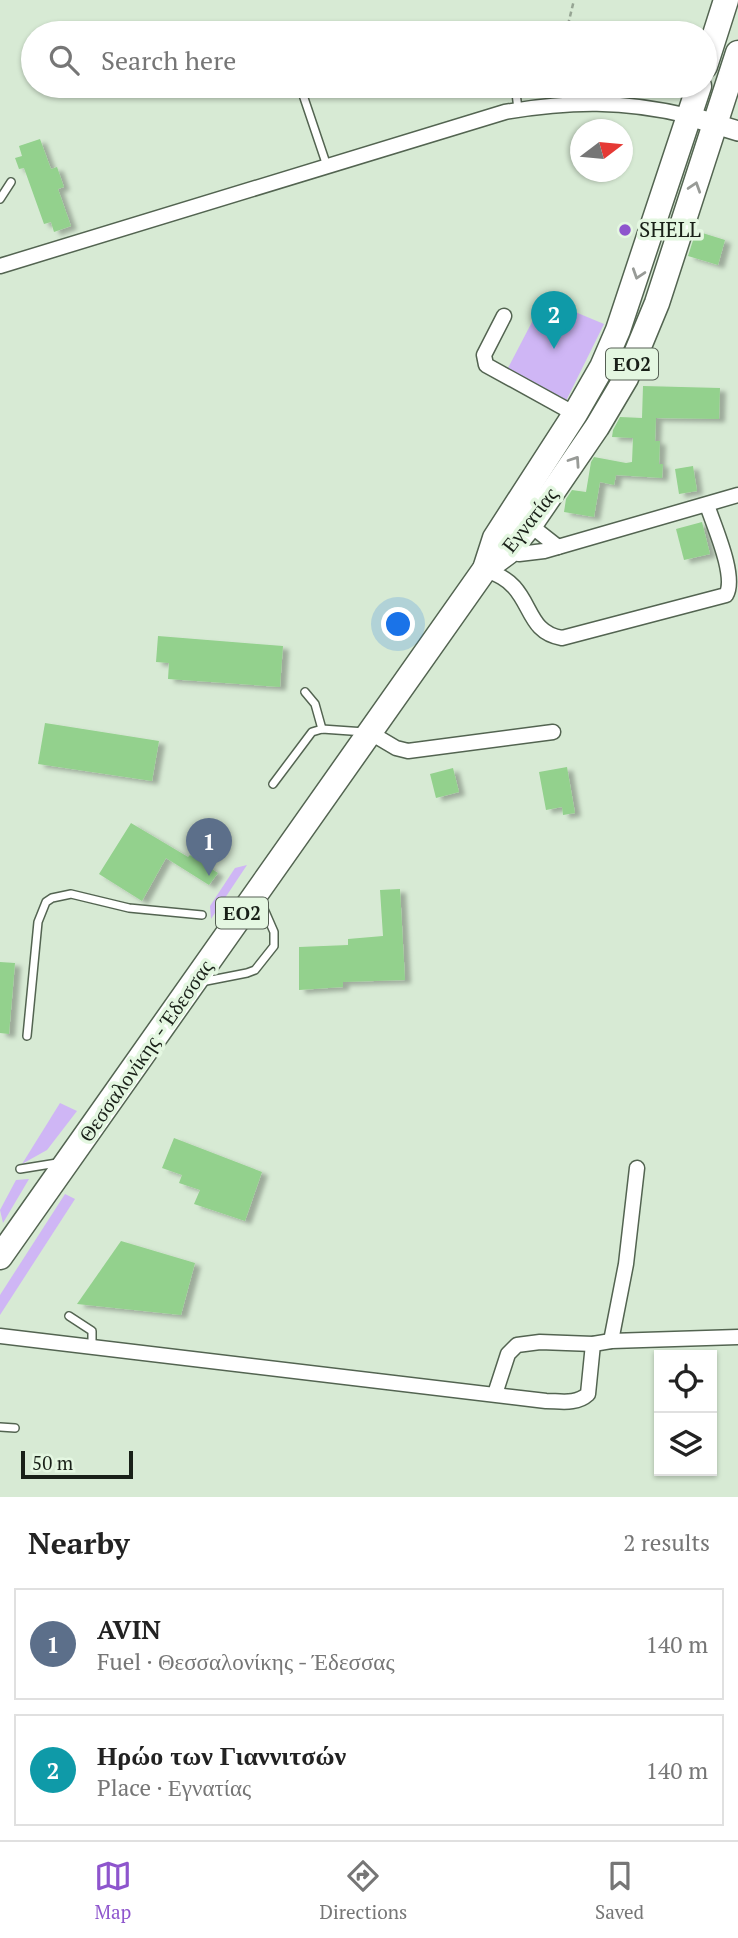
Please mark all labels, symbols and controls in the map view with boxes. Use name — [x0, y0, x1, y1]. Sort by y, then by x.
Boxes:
search box — [21, 21, 717, 98]
icon: search — [45, 41, 83, 79]
text: Search here — [101, 43, 236, 77]
north arrow — [570, 119, 633, 182]
one-way arrow — [687, 181, 701, 193]
place label: SHELL — [639, 215, 701, 243]
marker: SHELL — [617, 222, 633, 238]
one-way arrow — [631, 268, 646, 280]
pin: 2 — [531, 291, 577, 349]
road number: ΕΟ2 — [606, 348, 658, 380]
one-way arrow — [567, 456, 579, 469]
street label: Εγνατίας — [495, 480, 564, 558]
your location — [381, 607, 415, 641]
pin: 1 — [186, 818, 232, 876]
road number: ΕΟ2 — [216, 897, 268, 928]
street label: Θεσσαλονίκης - Έδεσσας — [72, 953, 219, 1147]
map controls — [654, 1350, 717, 1476]
button: locate — [654, 1350, 717, 1413]
button: layers — [654, 1413, 717, 1476]
scale bar — [21, 1448, 133, 1480]
text: 50 m — [32, 1450, 73, 1475]
text: Nearby — [28, 1523, 130, 1563]
text: 2 results — [623, 1527, 710, 1558]
text: AVIN — [97, 1612, 161, 1646]
text: 1 — [47, 1629, 60, 1660]
text: 140 m — [646, 1629, 708, 1660]
text: Fuel · Θεσσαλονίκης - Έδεσσας — [97, 1646, 395, 1677]
text: Ηρώο των Γιαννιτσών — [97, 1738, 346, 1772]
text: 2 — [47, 1755, 60, 1786]
text: 140 m — [646, 1755, 708, 1786]
text: Place · Εγνατίας — [97, 1772, 251, 1803]
tab: Map — [94, 1857, 132, 1924]
tab: Directions — [320, 1857, 407, 1924]
tab: Saved — [595, 1857, 644, 1924]

